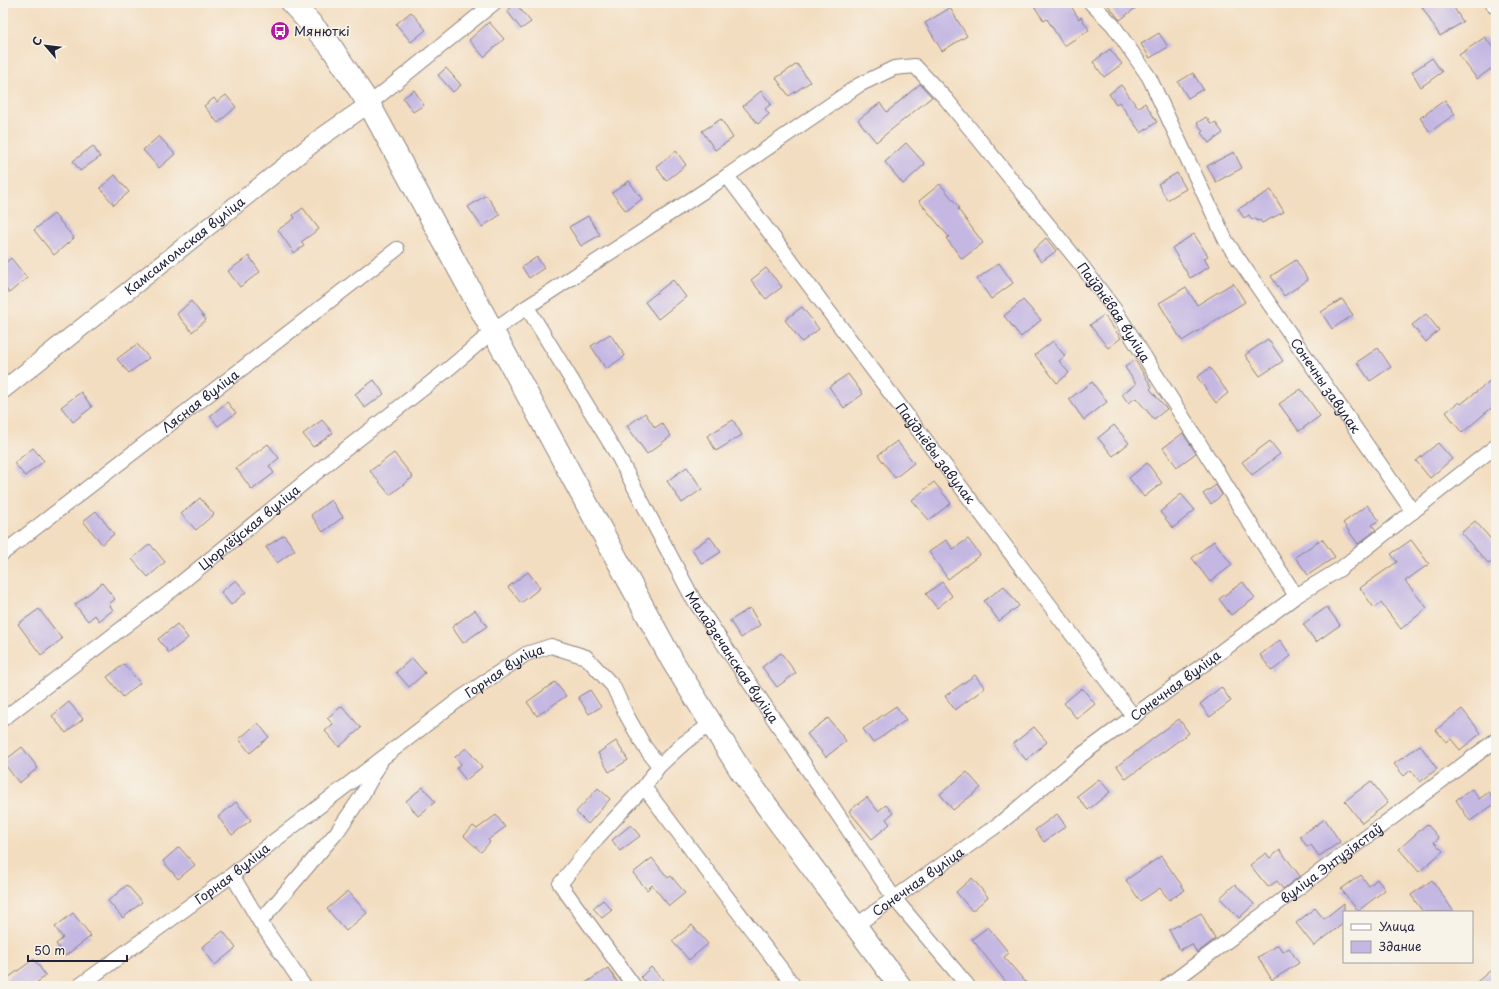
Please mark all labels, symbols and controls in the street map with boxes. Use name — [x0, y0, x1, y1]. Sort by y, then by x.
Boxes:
bus stop icon: Мянюткі — [269, 20, 291, 42]
place label: Мянюткі — [294, 21, 350, 40]
north arrow — [26, 26, 66, 66]
text: С — [27, 33, 46, 49]
street label: Камсамольская вуліца — [120, 192, 248, 299]
street label: Паўднёвая вуліца — [1073, 258, 1156, 366]
street label: Сонечны завулак — [1286, 334, 1366, 437]
street label: Лясная вуліца — [157, 364, 243, 436]
street label: Паўднёвы завулак — [892, 399, 980, 508]
street label: Цюрлёўская вуліца — [194, 480, 304, 574]
street label: Маладзечанская вуліца — [681, 587, 784, 727]
street label: Горная вуліца — [461, 639, 546, 702]
street label: Сонечная вуліца — [1126, 645, 1224, 725]
street label: вуліца Энтузіястаў — [1276, 818, 1386, 907]
street label: Горная вуліца — [190, 838, 273, 908]
street label: Сонечная вуліца — [868, 842, 967, 920]
legend — [1343, 911, 1473, 963]
text: Улица — [1379, 917, 1415, 935]
scale bar — [28, 937, 127, 963]
text: Здание — [1379, 937, 1421, 955]
text: 50 m — [34, 941, 65, 959]

